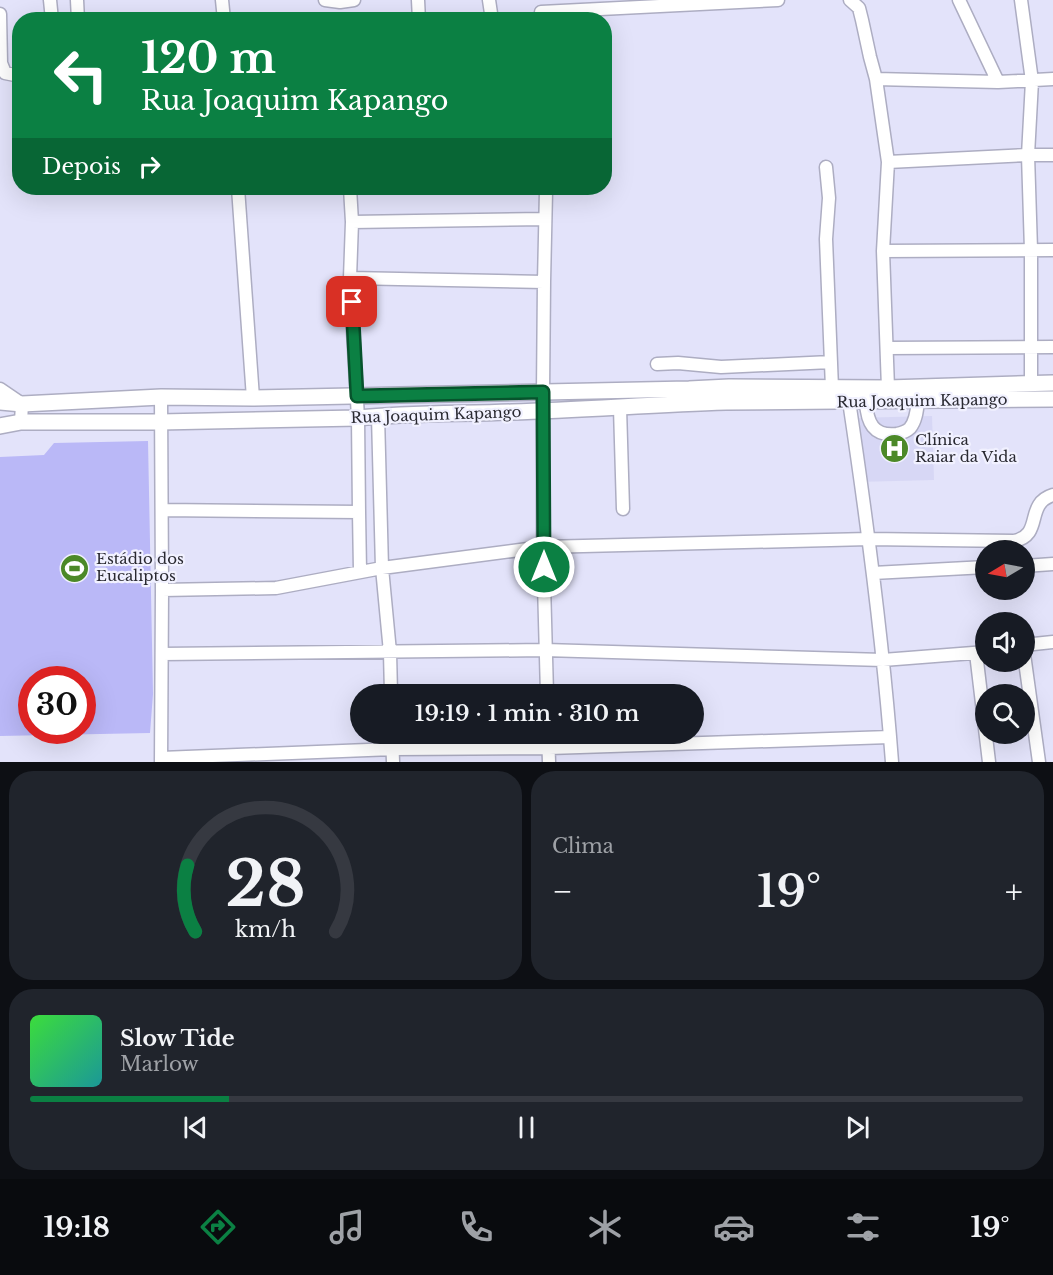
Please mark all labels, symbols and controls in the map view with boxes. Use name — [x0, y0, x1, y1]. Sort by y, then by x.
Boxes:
text: 120 m — [141, 32, 276, 84]
icon: left — [42, 36, 120, 114]
text: Rua Joaquim Kapango — [141, 84, 449, 117]
icon: right — [133, 150, 166, 183]
text: Depois — [42, 153, 121, 180]
pin — [326, 276, 377, 327]
icon: arrive — [335, 285, 368, 318]
street label: Rua Joaquim Kapango — [836, 390, 1008, 411]
street label: Rua Joaquim Kapango — [350, 402, 522, 427]
place label: Clínica Raiar da Vida — [915, 430, 1017, 466]
hospital icon: Clínica Raiar da Vida — [878, 433, 910, 465]
position arrow — [512, 535, 576, 599]
north arrow — [975, 540, 1035, 600]
map controls — [975, 540, 1035, 744]
place label: Estádio dos Eucaliptos — [96, 549, 184, 585]
sports icon: Estádio dos Eucaliptos — [59, 552, 91, 584]
button: sound — [975, 612, 1035, 672]
speed limit sign: 30 — [18, 666, 96, 744]
button: search — [975, 684, 1035, 744]
text: 19:19 · 1 min · 310 m — [415, 700, 639, 727]
text: Clima — [552, 834, 614, 858]
text: 28 — [225, 845, 306, 923]
text: 19° — [756, 863, 821, 919]
text: − — [552, 871, 573, 912]
text: + — [1005, 871, 1023, 912]
text: km/h — [235, 917, 296, 944]
text: Slow Tide — [120, 1025, 235, 1052]
text: Marlow — [120, 1052, 199, 1076]
icon: previous — [179, 1111, 212, 1144]
icon: pause — [510, 1111, 543, 1144]
icon: next — [841, 1111, 874, 1144]
icon: directions — [197, 1206, 239, 1248]
icon: music — [326, 1206, 368, 1248]
icon: phone — [455, 1206, 497, 1248]
icon: climate — [584, 1206, 626, 1248]
icon: car — [713, 1206, 755, 1248]
icon: filters — [842, 1206, 884, 1248]
text: 19:18 — [43, 1211, 110, 1244]
text: 19° — [970, 1211, 1009, 1244]

